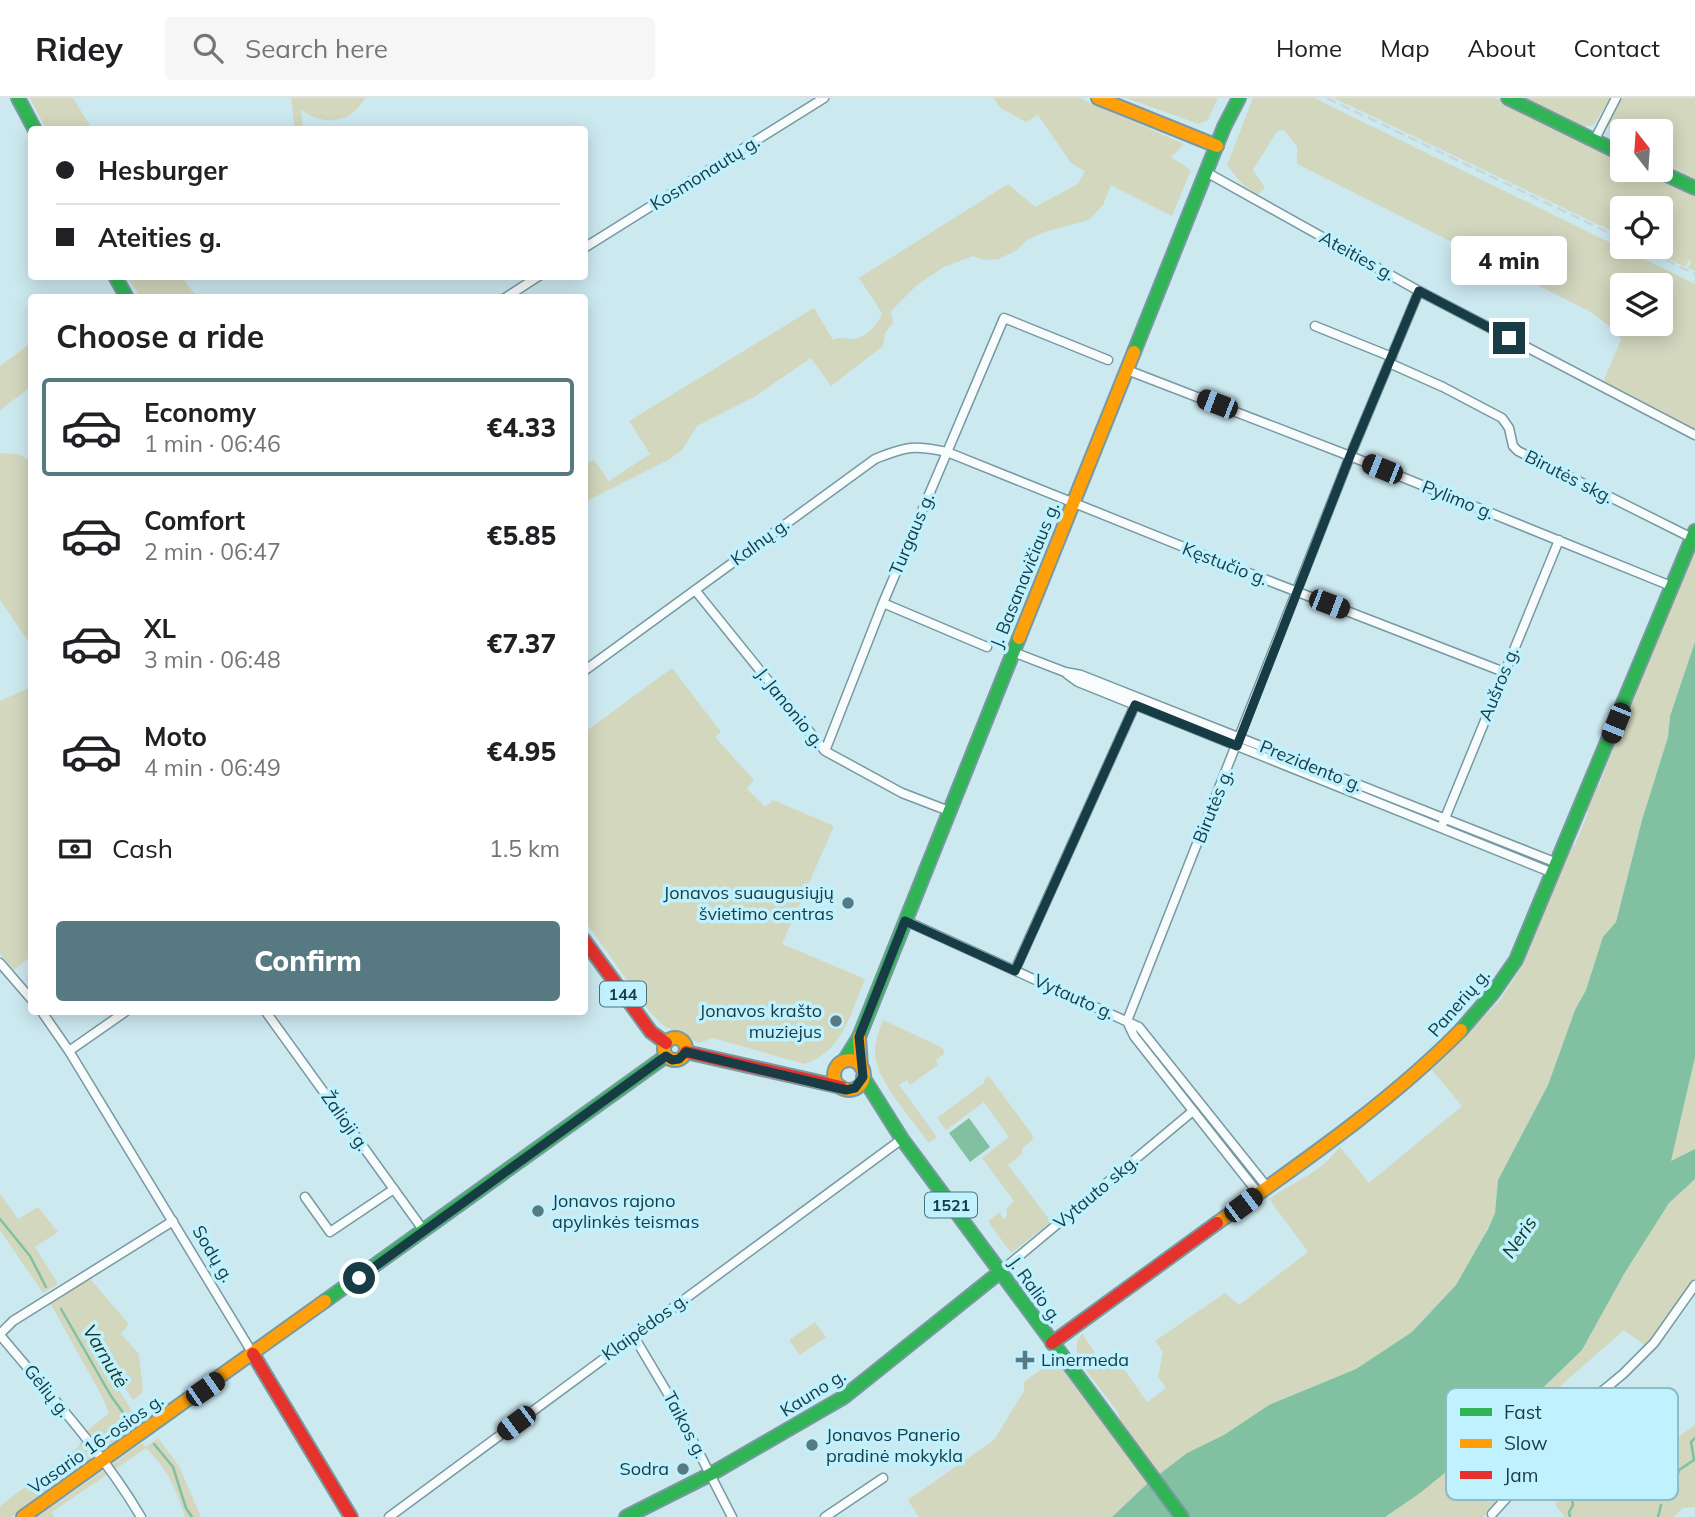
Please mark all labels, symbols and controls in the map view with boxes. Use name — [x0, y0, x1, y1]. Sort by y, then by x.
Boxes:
search box — [165, 17, 655, 80]
text: Ridey — [35, 28, 123, 69]
icon: search — [189, 29, 227, 67]
text: Search here — [245, 32, 388, 65]
text: Home — [1276, 33, 1342, 63]
text: Map — [1380, 33, 1430, 63]
text: About — [1468, 33, 1536, 63]
text: Contact — [1574, 33, 1660, 63]
north arrow — [1610, 119, 1673, 182]
map controls — [1610, 119, 1673, 336]
street label: Kosmonautų g. — [646, 130, 764, 215]
text: Hesburger — [98, 154, 228, 187]
button: locate — [1610, 196, 1673, 259]
text: Ateities g. — [98, 221, 222, 254]
street label: Ateities g. — [1316, 226, 1399, 286]
callout: 4 min — [1451, 236, 1567, 286]
text: 4 min — [1478, 246, 1540, 275]
button: layers — [1610, 273, 1673, 336]
text: Choose a ride — [56, 316, 264, 356]
route end — [1493, 322, 1525, 354]
car — [1194, 387, 1241, 421]
icon: car — [60, 396, 123, 459]
text: Economy — [144, 396, 256, 429]
text: €4.33 — [487, 411, 556, 444]
text: 1 min · 06:46 — [144, 429, 281, 458]
street label: Birutės skg. — [1521, 445, 1617, 509]
car — [1359, 451, 1406, 487]
street label: Pylimo g. — [1419, 475, 1498, 524]
street label: Turgaus g. — [884, 489, 939, 578]
street label: J. Basanavičiaus g. — [985, 499, 1064, 651]
icon: car — [60, 504, 123, 567]
text: Comfort — [144, 504, 245, 537]
street label: Kalnų g. — [726, 513, 794, 571]
text: €5.85 — [487, 519, 556, 552]
text: 2 min · 06:47 — [144, 537, 281, 566]
street label: Kęstučio g. — [1179, 537, 1271, 590]
car — [1306, 587, 1353, 621]
icon: car — [60, 612, 123, 675]
text: XL — [144, 612, 176, 645]
text: €7.37 — [487, 627, 556, 660]
street label: Aušros g. — [1473, 643, 1524, 724]
text: 3 min · 06:48 — [144, 645, 281, 674]
street label: J. Janonio g. — [751, 663, 830, 753]
car — [1599, 700, 1634, 746]
icon: car — [60, 720, 123, 783]
text: Moto — [144, 720, 207, 753]
text: €4.95 — [487, 735, 556, 768]
street label: Prezidento g. — [1257, 735, 1366, 797]
text: 4 min · 06:49 — [144, 753, 281, 782]
street label: Birutės g. — [1187, 765, 1238, 846]
icon: cash — [56, 830, 94, 868]
text: Cash — [112, 832, 173, 865]
text: 1.5 km — [489, 834, 560, 863]
place label: Jonavos suaugusiųjų švietimo centras — [663, 881, 834, 925]
marker: Jonavos suaugusiųjų švietimo centras — [840, 895, 856, 911]
button: Confirm — [56, 921, 560, 1001]
street label: Panerių g. — [1423, 964, 1495, 1042]
street label: Vytauto g. — [1031, 969, 1118, 1024]
road number: 144 — [600, 982, 646, 1006]
place label: Jonavos krašto muziejus — [699, 999, 822, 1043]
marker: Jonavos krašto muziejus — [828, 1013, 844, 1029]
street label: Žalioji g. — [316, 1086, 374, 1155]
street label: Vytauto skg. — [1049, 1150, 1143, 1234]
car — [1220, 1184, 1267, 1226]
place label: Jonavos rajono apylinkės teismas — [552, 1189, 699, 1233]
road number: 1521 — [925, 1192, 977, 1218]
marker: Jonavos rajono apylinkės teismas — [530, 1203, 546, 1219]
water label: Neris — [1496, 1211, 1542, 1263]
street label: Sodų g. — [188, 1221, 239, 1286]
street label: J. Ralio g. — [1004, 1252, 1067, 1327]
route start — [343, 1262, 375, 1294]
street label: Klaipėdos g. — [597, 1288, 692, 1366]
water label: Varnutė — [78, 1320, 134, 1392]
place label: Linermeda — [1041, 1348, 1129, 1371]
marker: Linermeda — [1015, 1350, 1035, 1370]
street label: Gėlių g. — [19, 1360, 76, 1422]
street label: Kauno g. — [776, 1363, 850, 1422]
car — [182, 1368, 229, 1410]
street label: Taikos g. — [658, 1387, 713, 1462]
street label: Vasario 16-osios g. — [24, 1388, 168, 1499]
legend — [1446, 1388, 1678, 1500]
text: Fast — [1504, 1400, 1542, 1424]
car — [493, 1402, 540, 1444]
place label: Jonavos Panerio pradinė mokykla — [826, 1423, 963, 1467]
text: Slow — [1504, 1431, 1548, 1455]
marker: Jonavos Panerio pradinė mokykla — [804, 1437, 820, 1453]
place label: Sodra — [619, 1457, 669, 1480]
marker: Sodra — [675, 1461, 691, 1477]
text: Jam — [1504, 1463, 1538, 1487]

